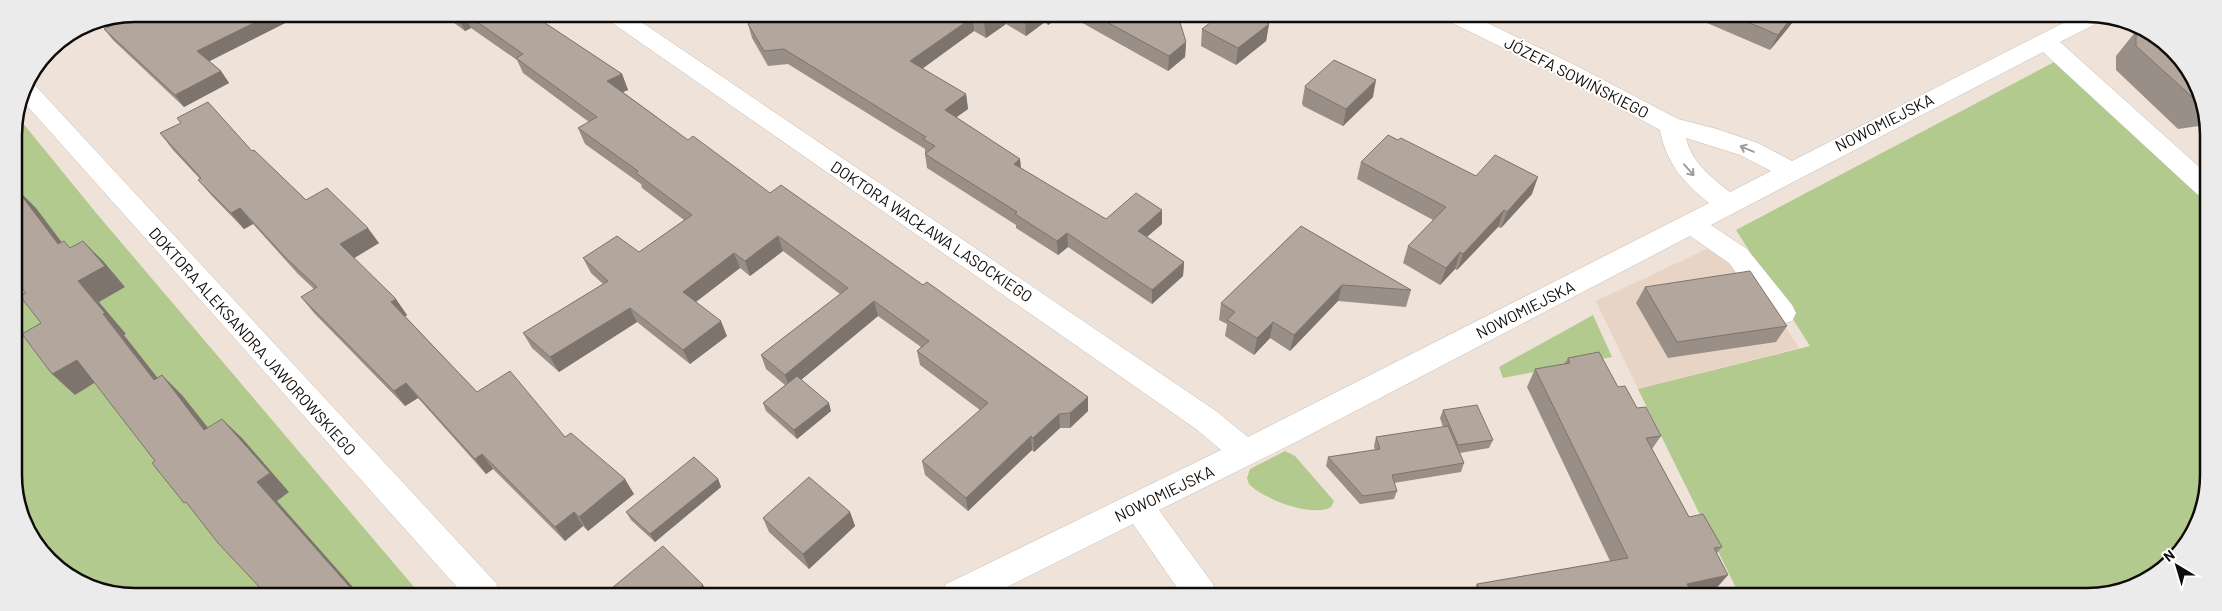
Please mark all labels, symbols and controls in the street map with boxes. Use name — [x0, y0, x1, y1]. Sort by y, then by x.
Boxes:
street label: JÓZEFA SOWIŃSKIEGO — [1502, 32, 1652, 122]
street label: NOWOMIEJSKA — [1832, 89, 1937, 155]
one-way arrow — [1740, 144, 1755, 153]
street label: DOKTORA WACŁAWA LASOCKIEGO — [828, 156, 1036, 306]
one-way arrow — [1683, 163, 1694, 176]
street label: DOKTORA ALEKSANDRA JAWOROWSKIEGO — [146, 223, 360, 459]
street label: NOWOMIEJSKA — [1473, 276, 1578, 342]
street label: NOWOMIEJSKA — [1111, 461, 1217, 525]
north arrow — [2152, 541, 2202, 591]
text: N — [2160, 546, 2178, 565]

